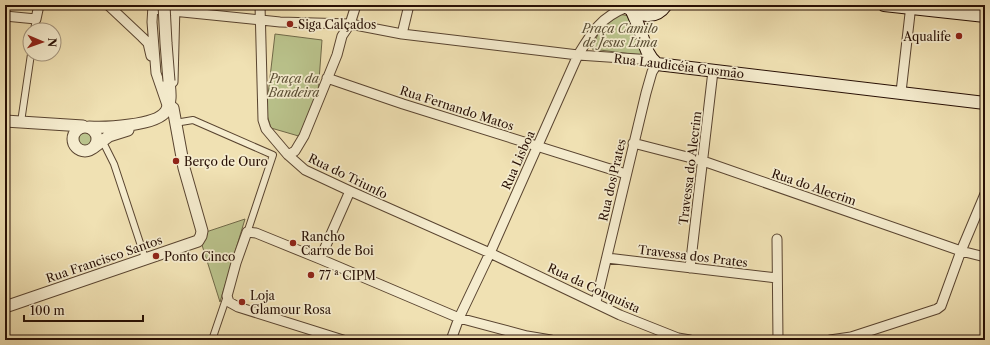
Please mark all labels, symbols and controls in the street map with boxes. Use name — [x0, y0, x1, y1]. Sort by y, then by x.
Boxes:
place label: Siga Calçados — [298, 17, 376, 32]
marker: Siga Calçados — [285, 19, 295, 29]
park label: Praça Camilo de Jesus Lima — [581, 21, 658, 50]
north arrow — [22, 22, 62, 62]
place label: Aqualife — [902, 29, 951, 44]
marker: Aqualife — [954, 31, 964, 41]
text: N — [45, 37, 59, 48]
street label: Rua Laudicéia Gusmão — [613, 51, 745, 81]
park label: Praça da Bandeira — [268, 71, 319, 100]
street label: Rua Fernando Matos — [398, 82, 516, 134]
street label: Travessa do Alecrim — [676, 110, 704, 226]
street label: Rua Lisboa — [498, 127, 538, 192]
street label: Rua dos Prates — [595, 137, 629, 223]
street label: Rua do Triunfo — [306, 150, 390, 202]
place label: Berço de Ouro — [184, 154, 268, 169]
marker: Berço de Ouro — [171, 156, 181, 166]
street label: Rua do Alecrim — [770, 166, 858, 208]
place label: Rancho Carro de Boi — [301, 229, 374, 258]
street label: Rua Francisco Santos — [44, 232, 164, 286]
marker: Rancho Carro de Boi — [288, 238, 298, 248]
street label: Travessa dos Prates — [637, 242, 749, 270]
place label: Ponto Cinco — [164, 249, 235, 264]
marker: Ponto Cinco — [151, 251, 161, 261]
street label: Rua da Conquista — [545, 260, 643, 316]
place label: 77 ª CIPM — [319, 268, 376, 283]
marker: 77 ª CIPM — [306, 270, 316, 280]
place label: Loja Glamour Rosa — [250, 288, 332, 317]
scale bar — [24, 297, 143, 323]
marker: Loja Glamour Rosa — [237, 297, 247, 307]
text: 100 m — [30, 303, 65, 318]

